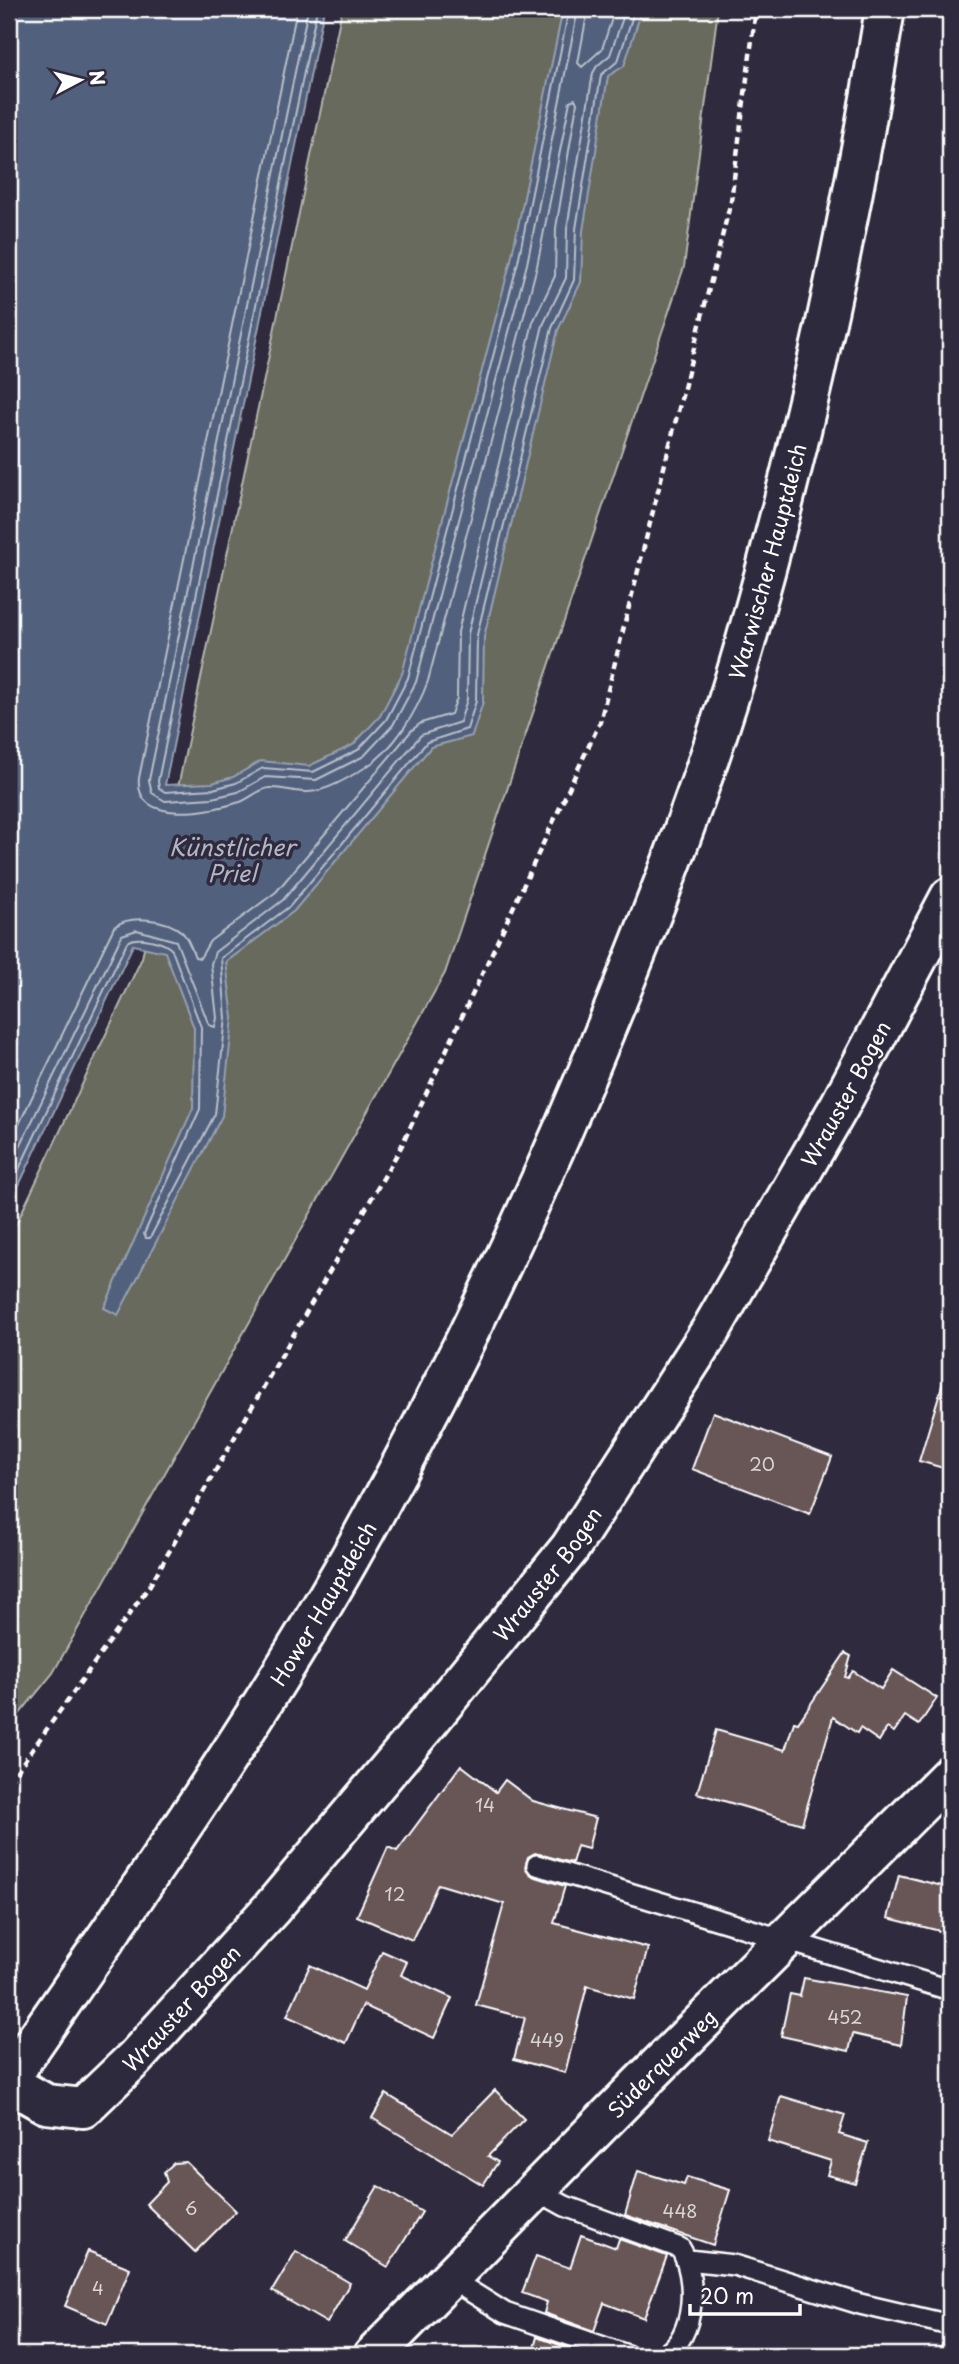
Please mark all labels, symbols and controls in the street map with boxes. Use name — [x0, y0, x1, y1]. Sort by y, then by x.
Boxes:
north arrow — [46, 46, 116, 116]
text: N — [83, 69, 113, 87]
street label: Warwischer Hauptdeich — [720, 440, 814, 683]
water label: Künstlicher Priel — [169, 829, 298, 890]
street label: Wrauster Bogen — [792, 1015, 898, 1172]
house number: 20 — [749, 1450, 775, 1477]
street label: Wrauster Bogen — [485, 1500, 609, 1648]
street label: Hower Hauptdeich — [262, 1515, 383, 1692]
house number: 14 — [475, 1791, 495, 1818]
house number: 12 — [385, 1880, 405, 1907]
street label: Wrauster Bogen — [115, 1937, 247, 2079]
street label: Süderquerweg — [600, 2001, 723, 2125]
house number: 452 — [827, 2003, 863, 2030]
house number: 449 — [530, 2026, 564, 2053]
house number: 6 — [185, 2194, 197, 2221]
house number: 448 — [663, 2197, 697, 2224]
scale bar — [690, 2273, 800, 2317]
house number: 4 — [92, 2274, 104, 2301]
text: 20 m — [700, 2279, 754, 2311]

